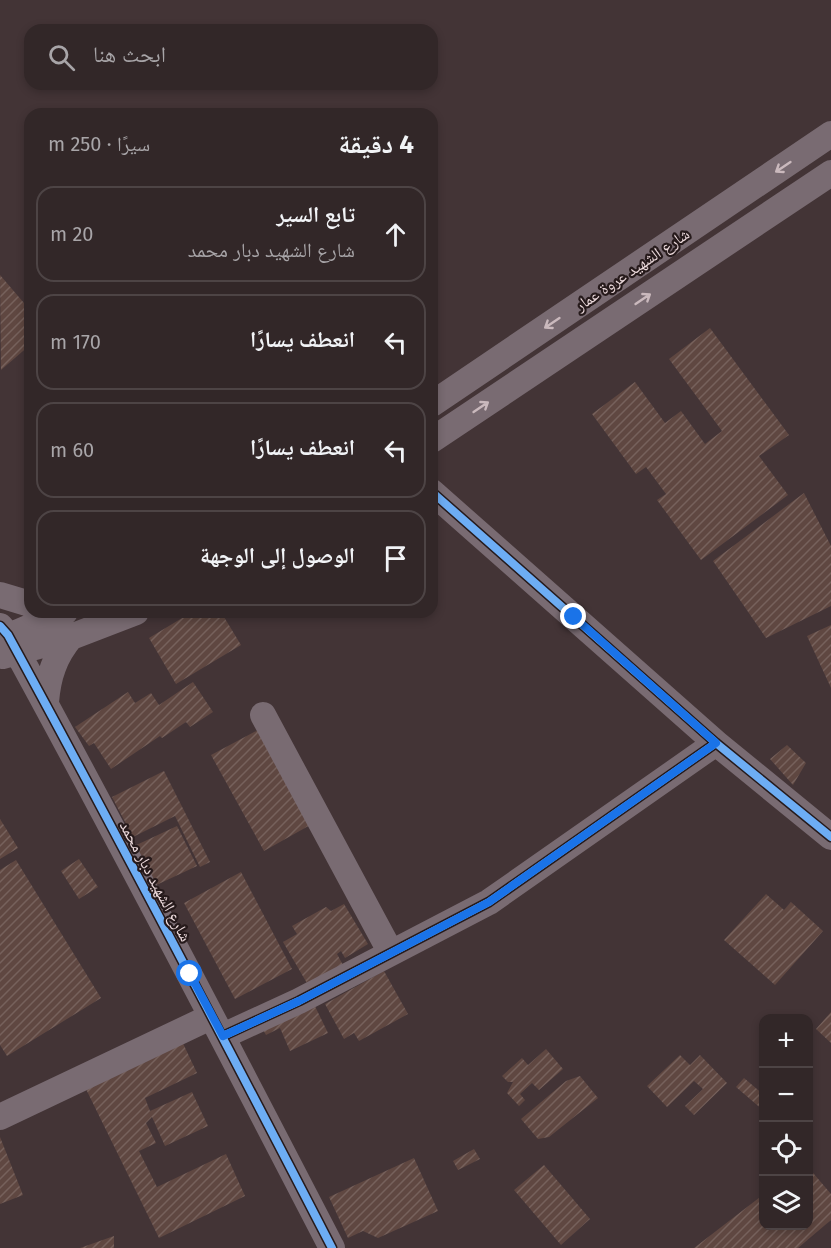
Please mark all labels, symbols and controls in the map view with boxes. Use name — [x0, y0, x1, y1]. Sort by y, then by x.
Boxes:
search box — [24, 24, 438, 90]
icon: search — [45, 41, 78, 74]
text: ابحث هنا — [93, 41, 166, 68]
text: 4 دقيقة — [339, 129, 414, 160]
text: سيرًا · 250 m — [48, 132, 150, 156]
one-way arrow — [775, 161, 791, 173]
text: تابع السير — [276, 201, 355, 228]
icon: ahead — [379, 218, 412, 251]
text: 20 m — [50, 222, 94, 246]
street label: شارع الشهيد عروة عمار — [571, 224, 694, 316]
text: شارع الشهيد دبار محمد — [188, 238, 355, 262]
one-way arrow — [634, 293, 651, 305]
one-way arrow — [544, 317, 560, 329]
text: انعطف يسارًا — [250, 326, 355, 353]
icon: left — [379, 326, 412, 359]
text: 170 m — [50, 330, 101, 354]
one-way arrow — [472, 401, 488, 413]
text: انعطف يسارًا — [250, 434, 355, 461]
icon: left — [379, 434, 412, 467]
text: 60 m — [50, 438, 94, 462]
text: الوصول إلى الوجهة — [200, 542, 355, 569]
icon: arrive — [379, 542, 412, 575]
route end — [560, 603, 586, 629]
street label: شارع الشهيد دبار محمد — [115, 818, 195, 945]
route start — [176, 960, 202, 986]
map controls — [759, 1014, 813, 1230]
button: + — [759, 1014, 813, 1068]
button: − — [759, 1068, 813, 1122]
button: locate — [759, 1122, 813, 1176]
button: layers — [759, 1176, 813, 1230]

